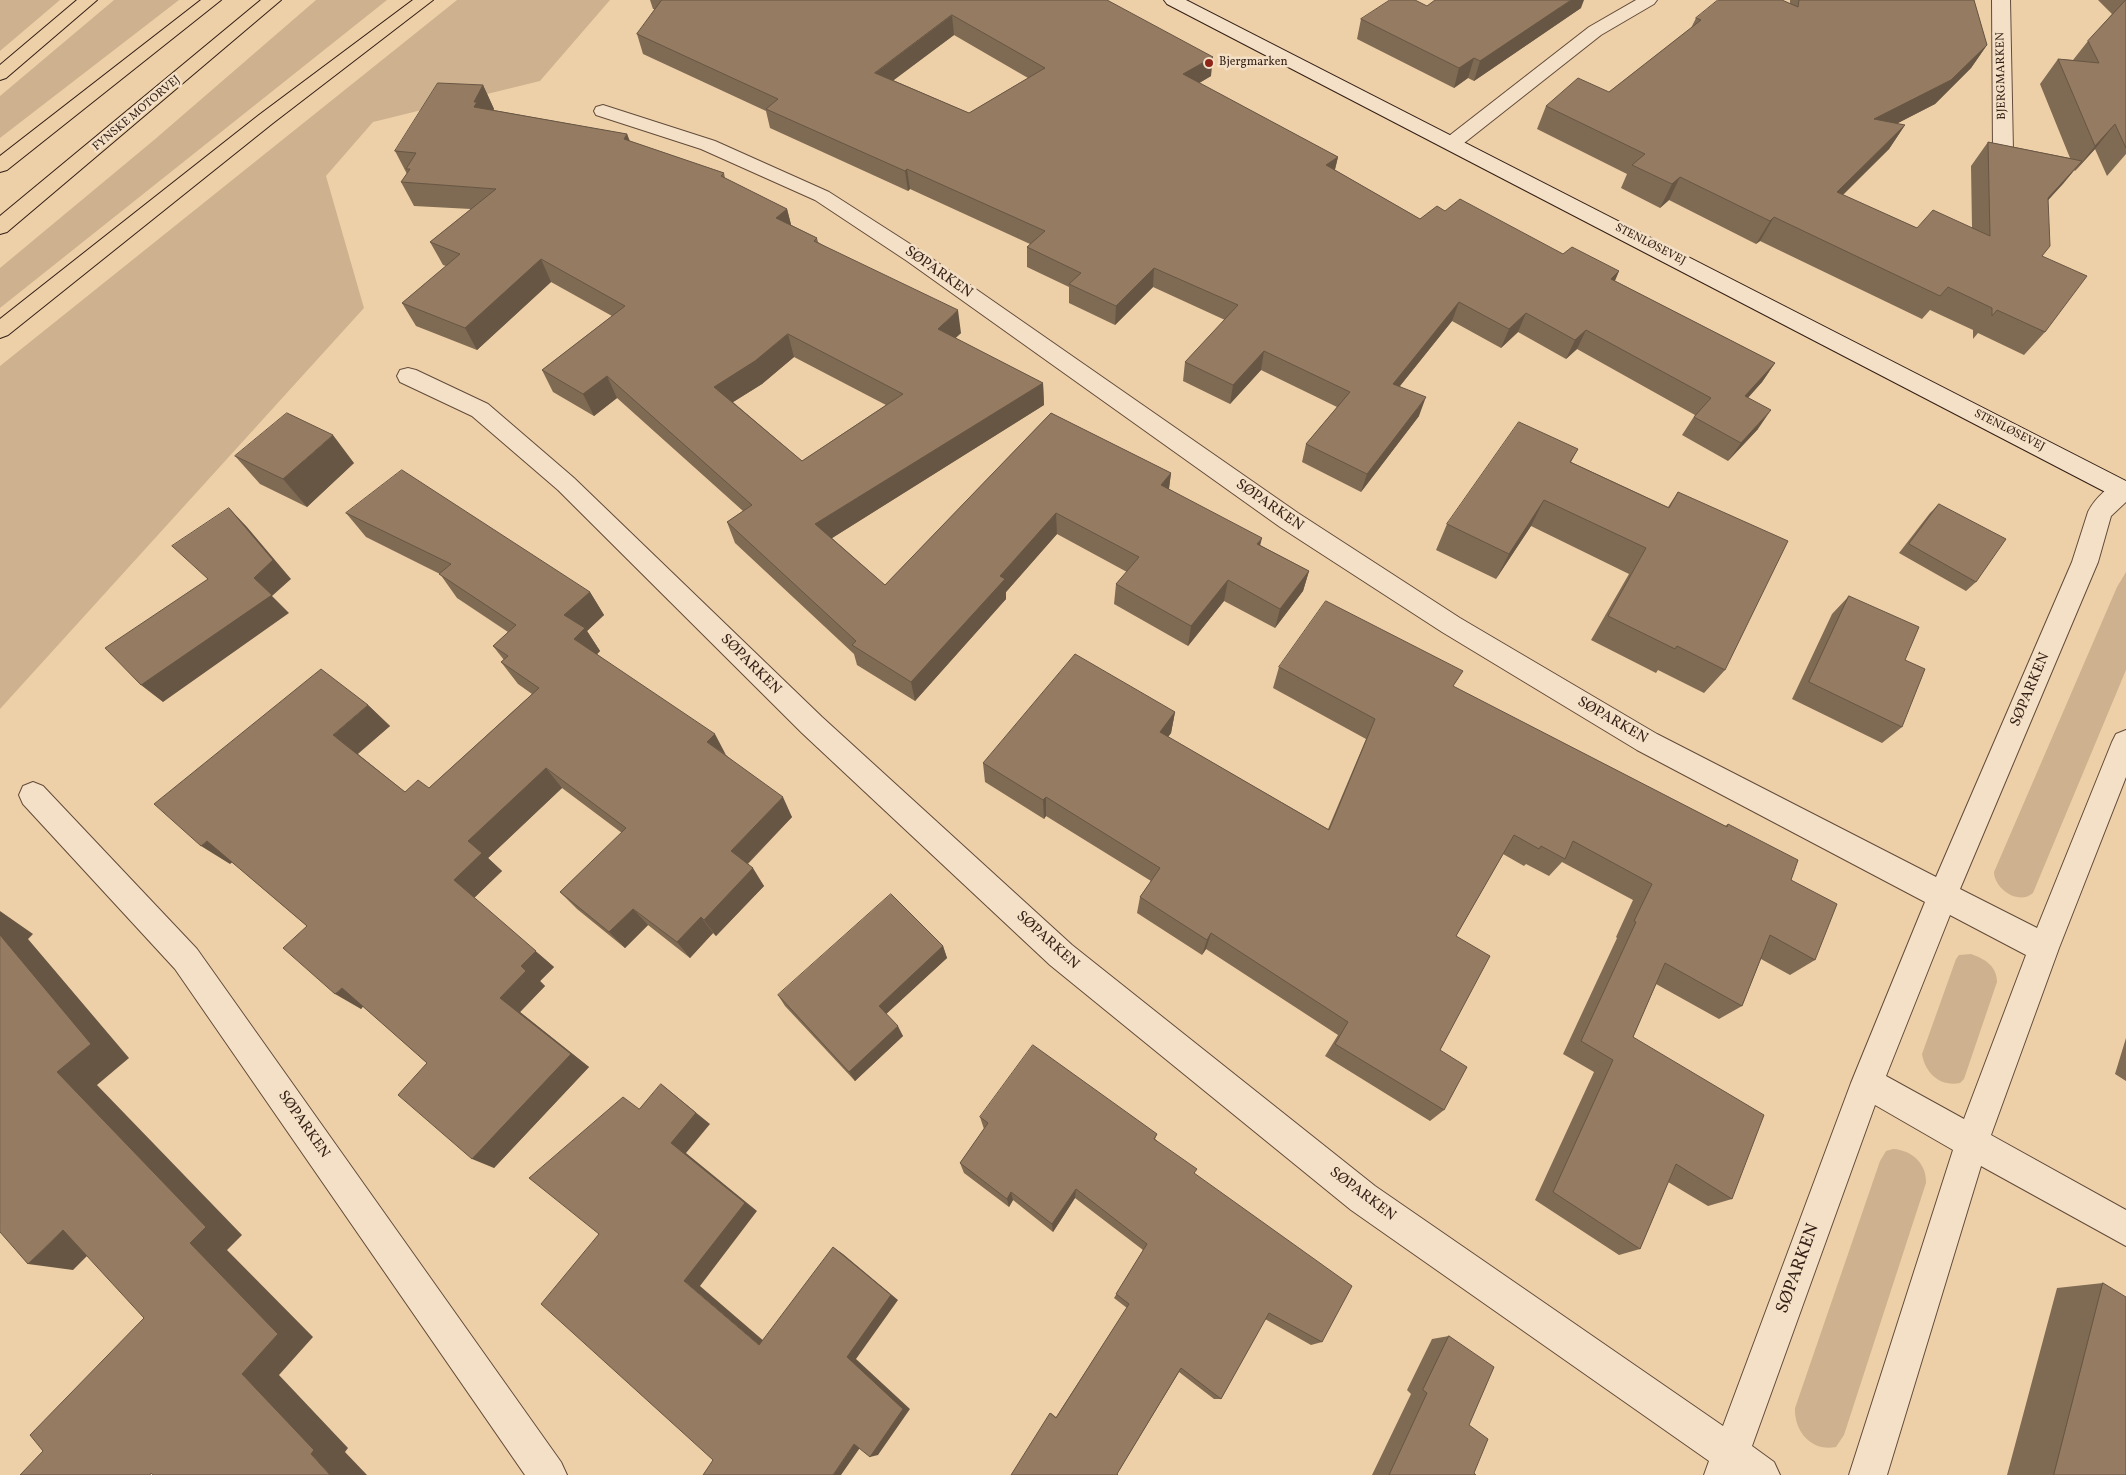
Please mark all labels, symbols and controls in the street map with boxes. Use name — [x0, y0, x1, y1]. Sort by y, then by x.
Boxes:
street label: BJERGMARKEN — [1994, 32, 2010, 120]
place label: Bjergmarken — [1219, 56, 1288, 70]
marker: Bjergmarken — [1203, 57, 1215, 69]
street label: FYNSKE MOTORVEJ — [90, 73, 184, 155]
street label: STENLØSEVEJ — [1612, 221, 1688, 269]
street label: SØPARKEN — [901, 243, 975, 303]
street label: STENLØSEVEJ — [1971, 407, 2047, 455]
street label: SØPARKEN — [1232, 476, 1306, 536]
street label: SØPARKEN — [716, 631, 784, 699]
street label: SØPARKEN — [2007, 650, 2055, 730]
street label: SØPARKEN — [1574, 694, 1650, 748]
street label: SØPARKEN — [1012, 908, 1082, 974]
street label: SØPARKEN — [273, 1088, 333, 1162]
street label: SØPARKEN — [1325, 1164, 1399, 1226]
street label: SØPARKEN — [1773, 1221, 1825, 1317]

